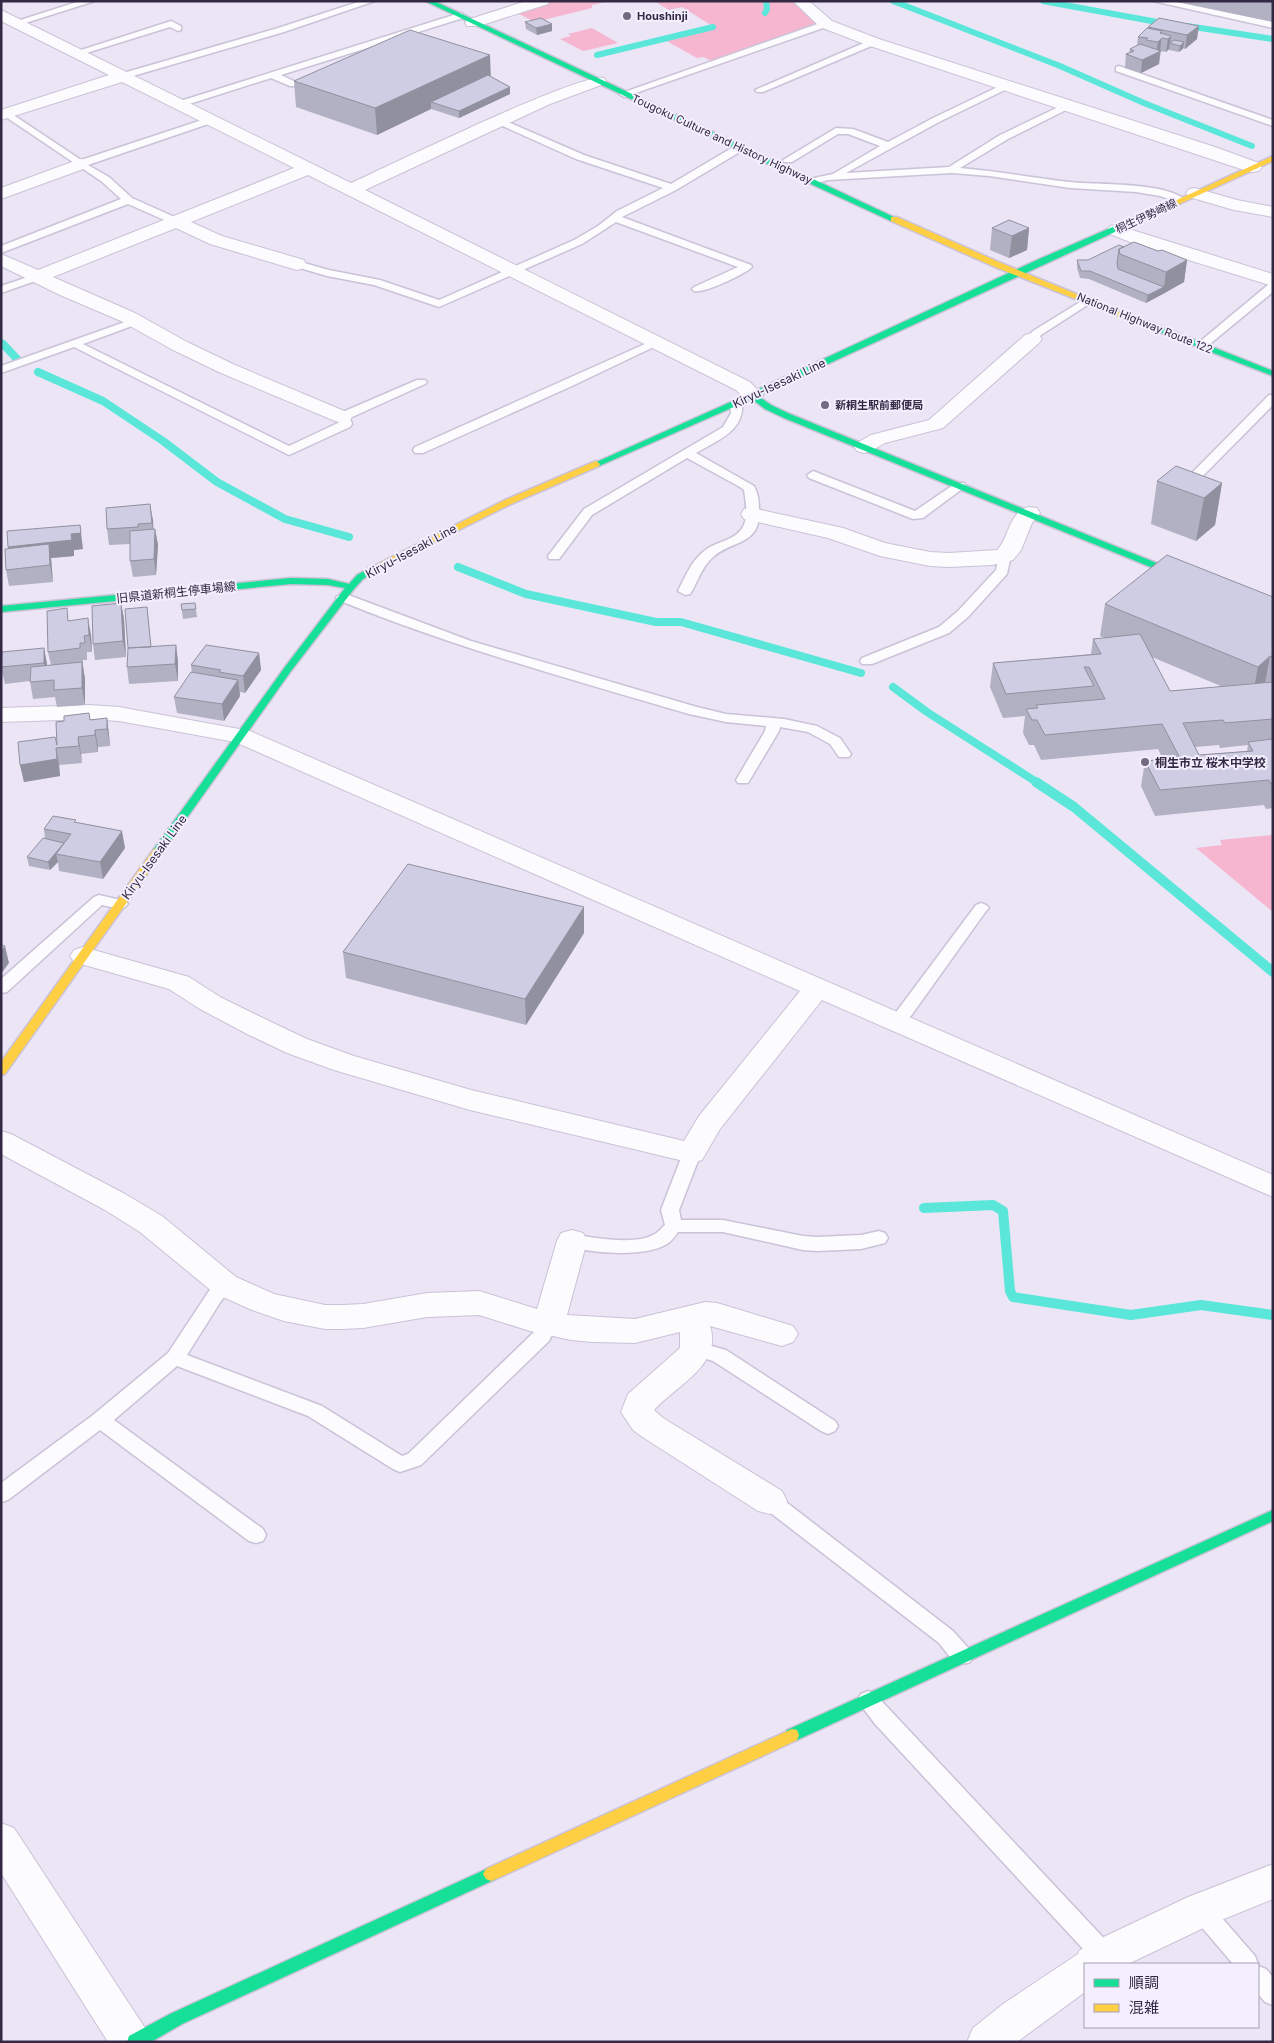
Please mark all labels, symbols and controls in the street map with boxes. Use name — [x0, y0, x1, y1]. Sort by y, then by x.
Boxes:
place label: Houshinji — [637, 9, 688, 23]
marker: Houshinji — [621, 10, 633, 22]
street label: Tougoku Culture and History Highway — [630, 91, 814, 187]
street label: 桐生伊勢崎線 — [1113, 196, 1179, 236]
street label: National Highway Route 122 — [1075, 289, 1215, 357]
street label: Kiryu-Isesaki Line — [730, 355, 828, 411]
place label: 新桐生駅前郵便局 — [835, 398, 923, 412]
marker: 新桐生駅前郵便局 — [819, 399, 831, 411]
street label: Kiryu-Isesaki Line — [363, 521, 459, 581]
street label: 旧県道新桐生停車場線 — [116, 578, 236, 606]
place label: 桐生市立 桜木中学校 — [1155, 755, 1266, 770]
marker: 桐生市立 桜木中学校 — [1139, 756, 1151, 768]
street label: Kiryu-Isesaki Line — [118, 812, 190, 902]
legend — [1084, 1963, 1259, 2028]
text: 順調 — [1129, 1973, 1159, 1992]
text: 混雑 — [1129, 1998, 1159, 2017]

